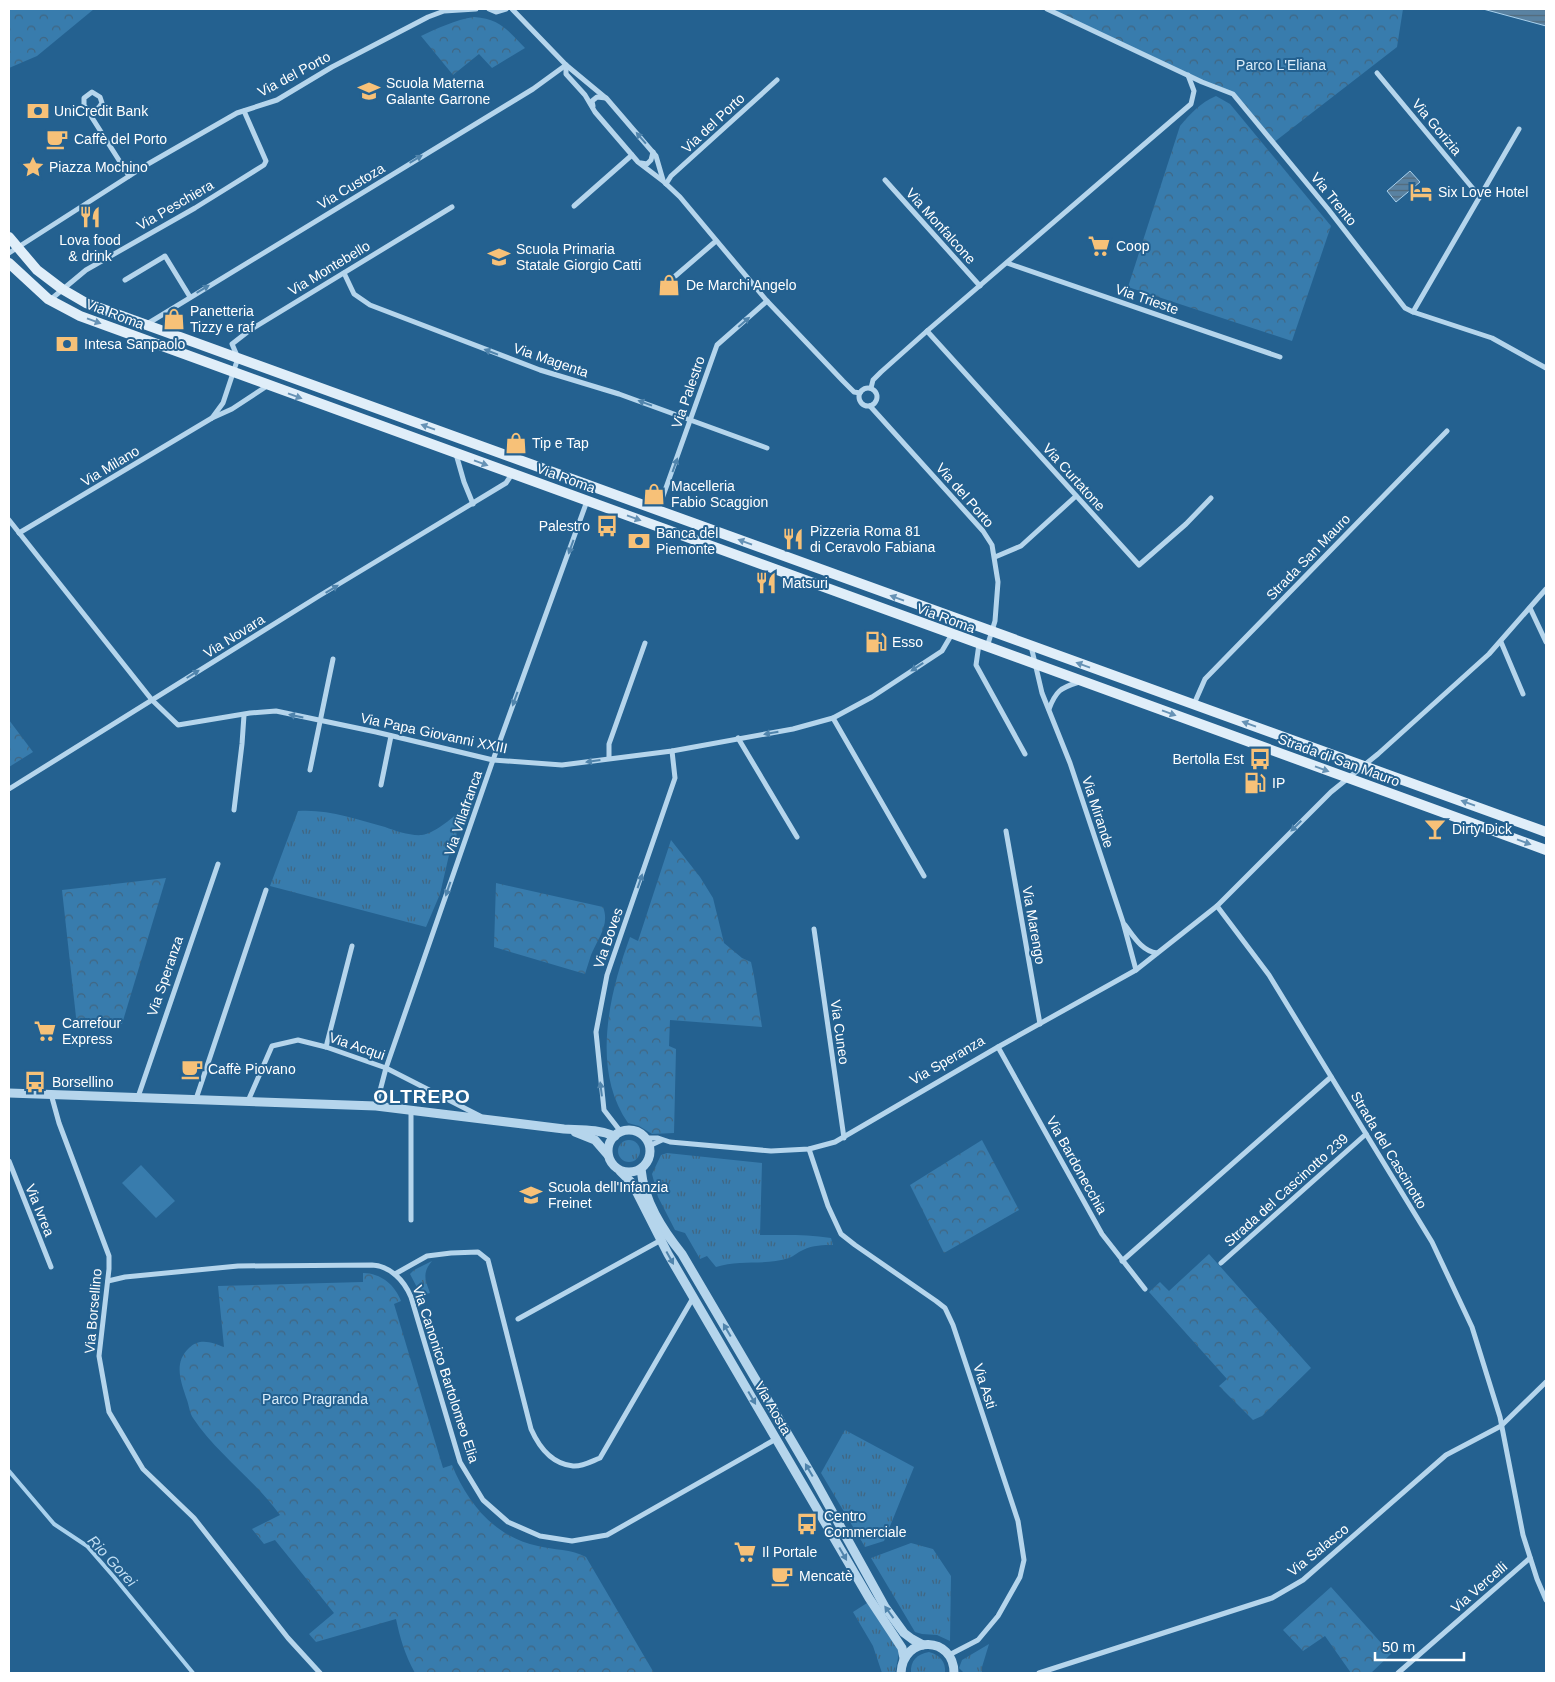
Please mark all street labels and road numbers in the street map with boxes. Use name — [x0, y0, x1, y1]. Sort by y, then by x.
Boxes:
street label: Via del Porto — [255, 48, 333, 100]
street label: Via del Porto — [678, 90, 748, 156]
street label: Via Gorizia — [1409, 96, 1465, 158]
street label: Via Custoza — [315, 160, 388, 212]
street label: Via Trento — [1308, 169, 1360, 229]
street label: Via Peschiera — [134, 176, 216, 233]
street label: Via Monfalcone — [903, 185, 979, 267]
street label: Via Montebello — [285, 237, 373, 299]
street label: Via Trieste — [1113, 281, 1181, 317]
street label: Via Roma — [84, 296, 147, 333]
street label: Via Magenta — [511, 340, 591, 380]
street label: Via Palestro — [668, 354, 708, 430]
street label: Via Curtatone — [1039, 440, 1109, 514]
street label: Via Milano — [78, 442, 142, 490]
street label: Via Roma — [535, 460, 598, 496]
street label: Via del Porto — [933, 460, 997, 531]
street label: Strada San Mauro — [1263, 510, 1353, 603]
street label: Via Roma — [915, 600, 978, 636]
street label: Via Novara — [200, 611, 268, 661]
street label: Via Papa Giovanni XXIII — [359, 710, 509, 756]
street label: Strada di San Mauro — [1276, 731, 1402, 790]
street label: Via Villafranca — [441, 768, 485, 858]
street label: Via Mirande — [1079, 774, 1117, 850]
street label: Via Marengo — [1019, 885, 1049, 966]
street label: Via Boves — [590, 906, 626, 970]
street label: Via Speranza — [144, 934, 186, 1018]
street label: Via Cuneo — [828, 999, 852, 1066]
street label: Via Acqui — [327, 1029, 387, 1063]
street label: Via Speranza — [907, 1032, 987, 1088]
street label: Strada del Cascinotto — [1348, 1089, 1430, 1212]
street label: Via Bardonecchia — [1043, 1113, 1111, 1217]
street label: Strada del Cascinotto 239 — [1221, 1130, 1351, 1250]
street label: Via Ivrea — [22, 1182, 58, 1239]
street label: Via Borsellino — [81, 1268, 105, 1354]
street label: Via Canonico Bartolomeo Elia — [410, 1283, 482, 1465]
street label: Via Asti — [970, 1361, 1000, 1411]
street label: Via Aosta — [751, 1378, 795, 1438]
street label: Via Salasco — [1284, 1520, 1352, 1579]
street label: Via Vercelli — [1448, 1558, 1510, 1616]

